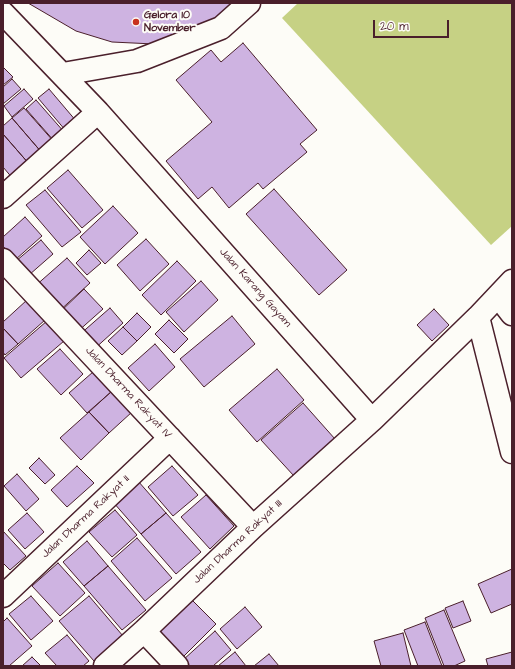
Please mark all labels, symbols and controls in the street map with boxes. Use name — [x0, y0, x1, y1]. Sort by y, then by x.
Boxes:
place label: Gelora 10 November — [144, 9, 195, 35]
scale bar — [375, 12, 451, 38]
marker: Gelora 10 November — [131, 17, 141, 27]
text: 20 m — [380, 18, 409, 35]
street label: Jalan Karang Gayam — [216, 246, 294, 330]
street label: Jalan Dharma Rakyat IV — [82, 344, 174, 442]
street label: Jalan Dharma Rakyat II — [39, 473, 133, 561]
street label: Jalan Dharma Rakyat III — [191, 497, 285, 587]

